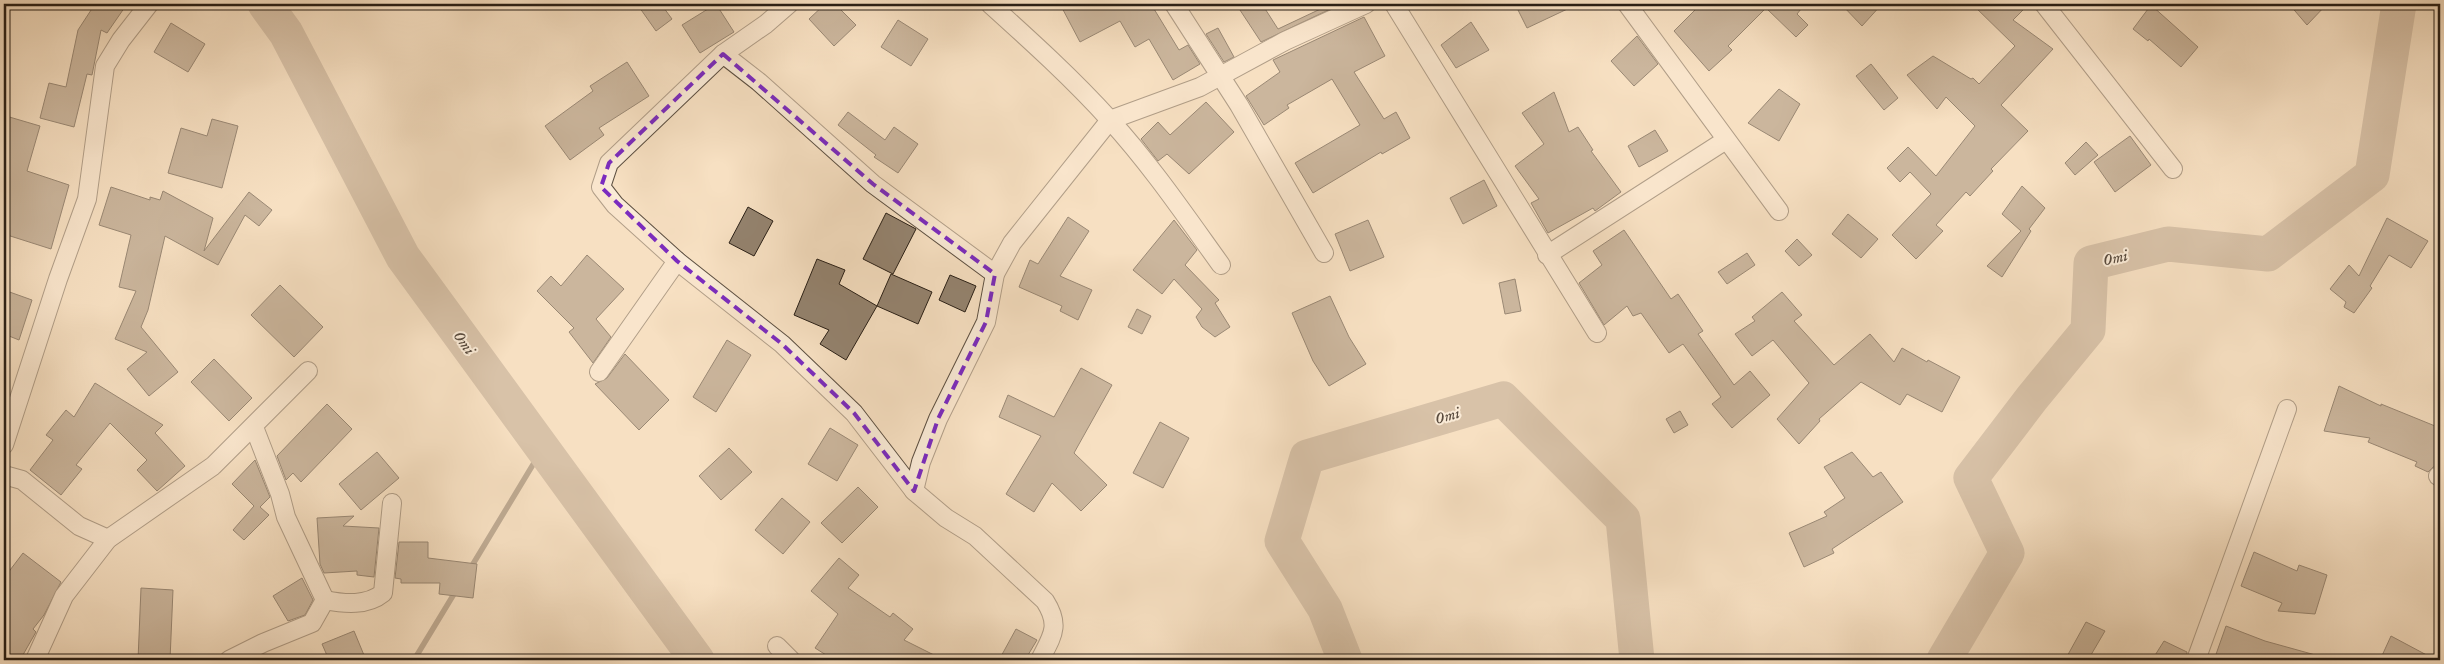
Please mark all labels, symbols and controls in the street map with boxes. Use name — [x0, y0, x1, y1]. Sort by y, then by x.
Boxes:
water label: Omi — [2101, 246, 2131, 272]
water label: Omi — [448, 327, 480, 360]
water label: Omi — [1433, 403, 1464, 430]

